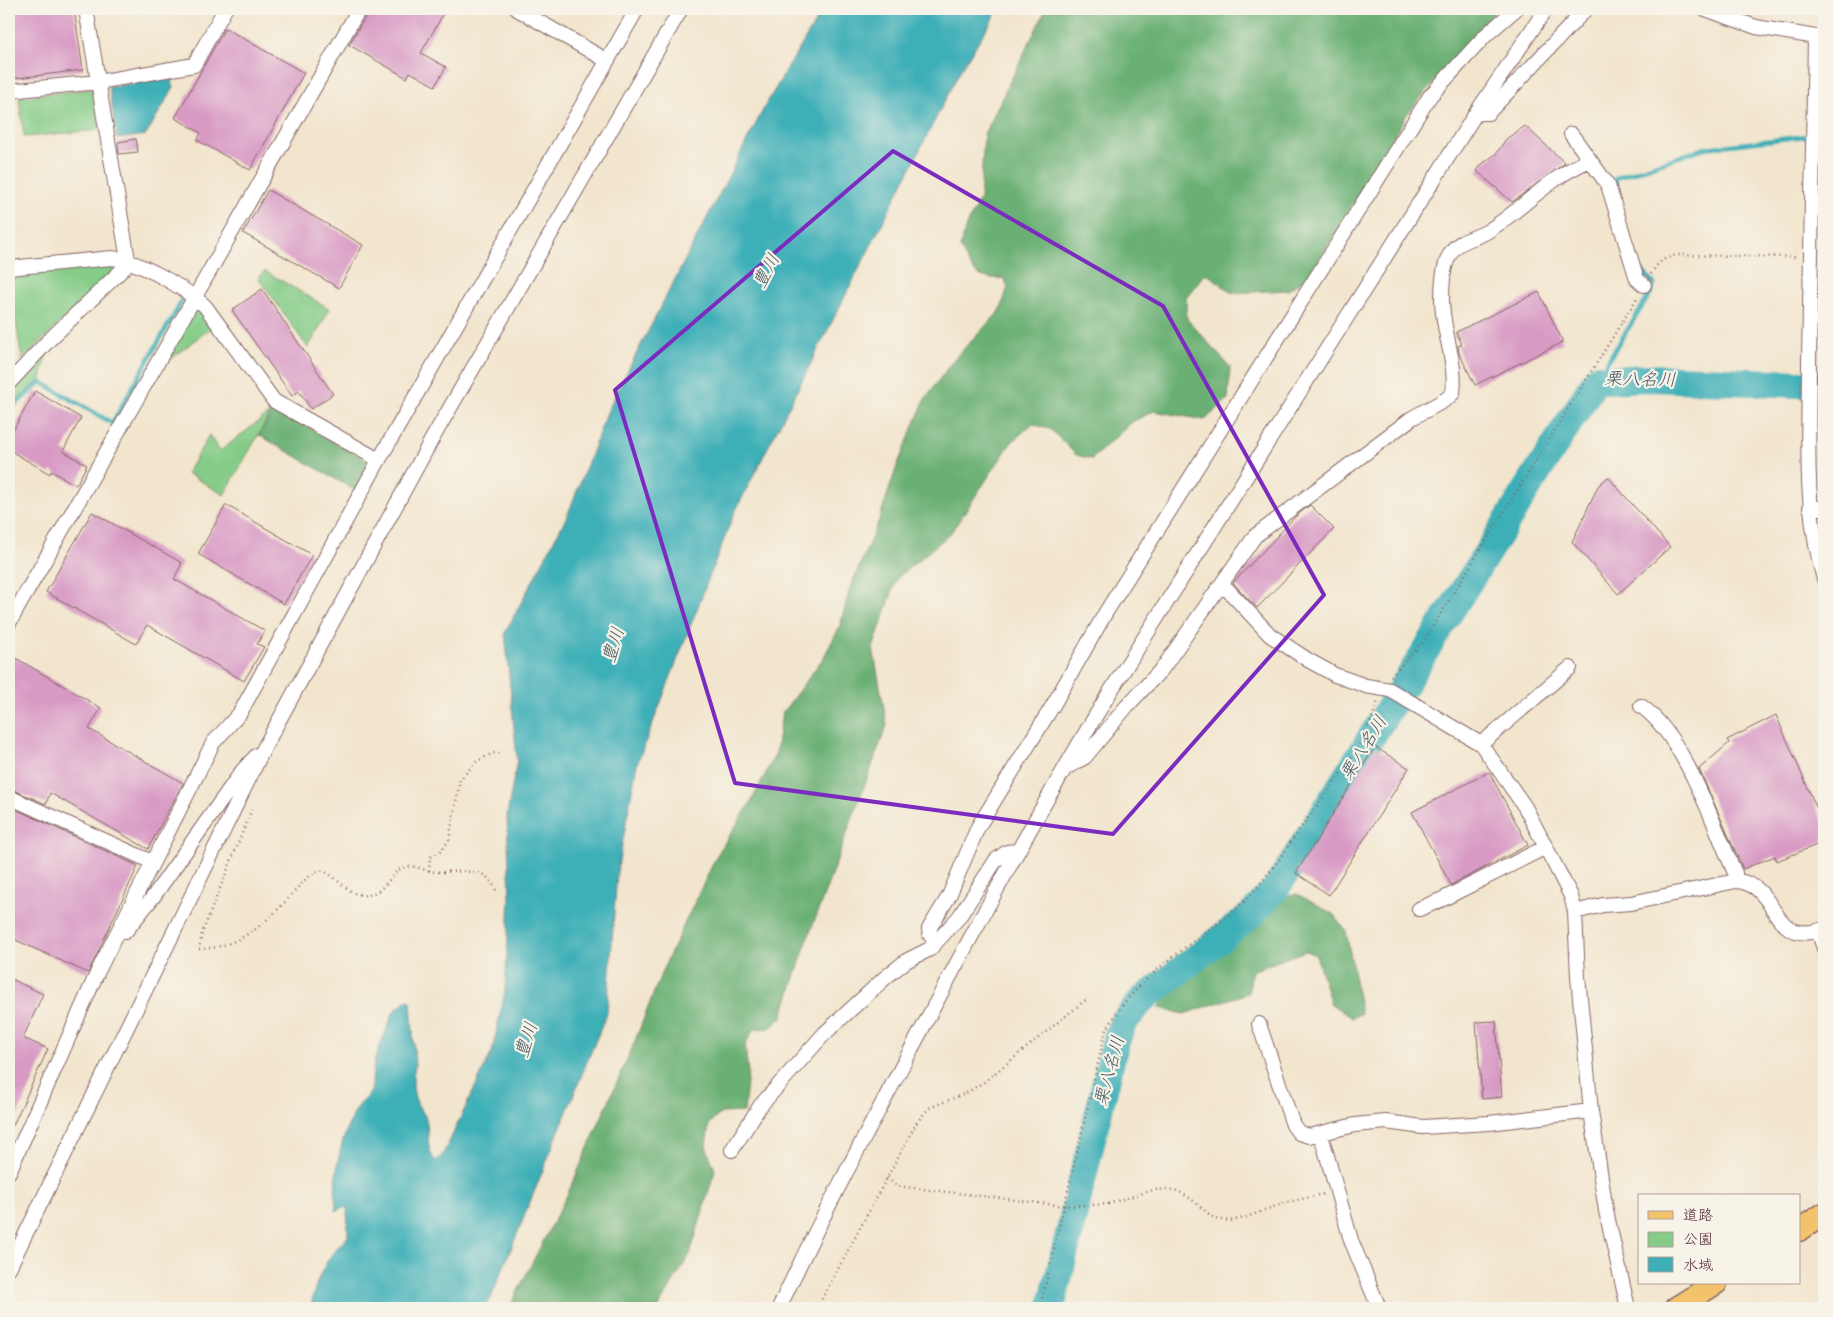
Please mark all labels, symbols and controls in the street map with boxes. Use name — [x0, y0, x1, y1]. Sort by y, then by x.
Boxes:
water label: 豊川 — [748, 249, 786, 293]
water label: 栗八名川 — [1604, 367, 1676, 393]
water label: 豊川 — [597, 624, 631, 666]
water label: 栗八名川 — [1335, 711, 1393, 785]
water label: 豊川 — [510, 1019, 544, 1061]
water label: 栗八名川 — [1089, 1033, 1131, 1109]
legend — [1638, 1194, 1800, 1284]
text: 道路 — [1683, 1206, 1713, 1226]
text: 公園 — [1683, 1230, 1713, 1250]
text: 水域 — [1683, 1256, 1713, 1276]

